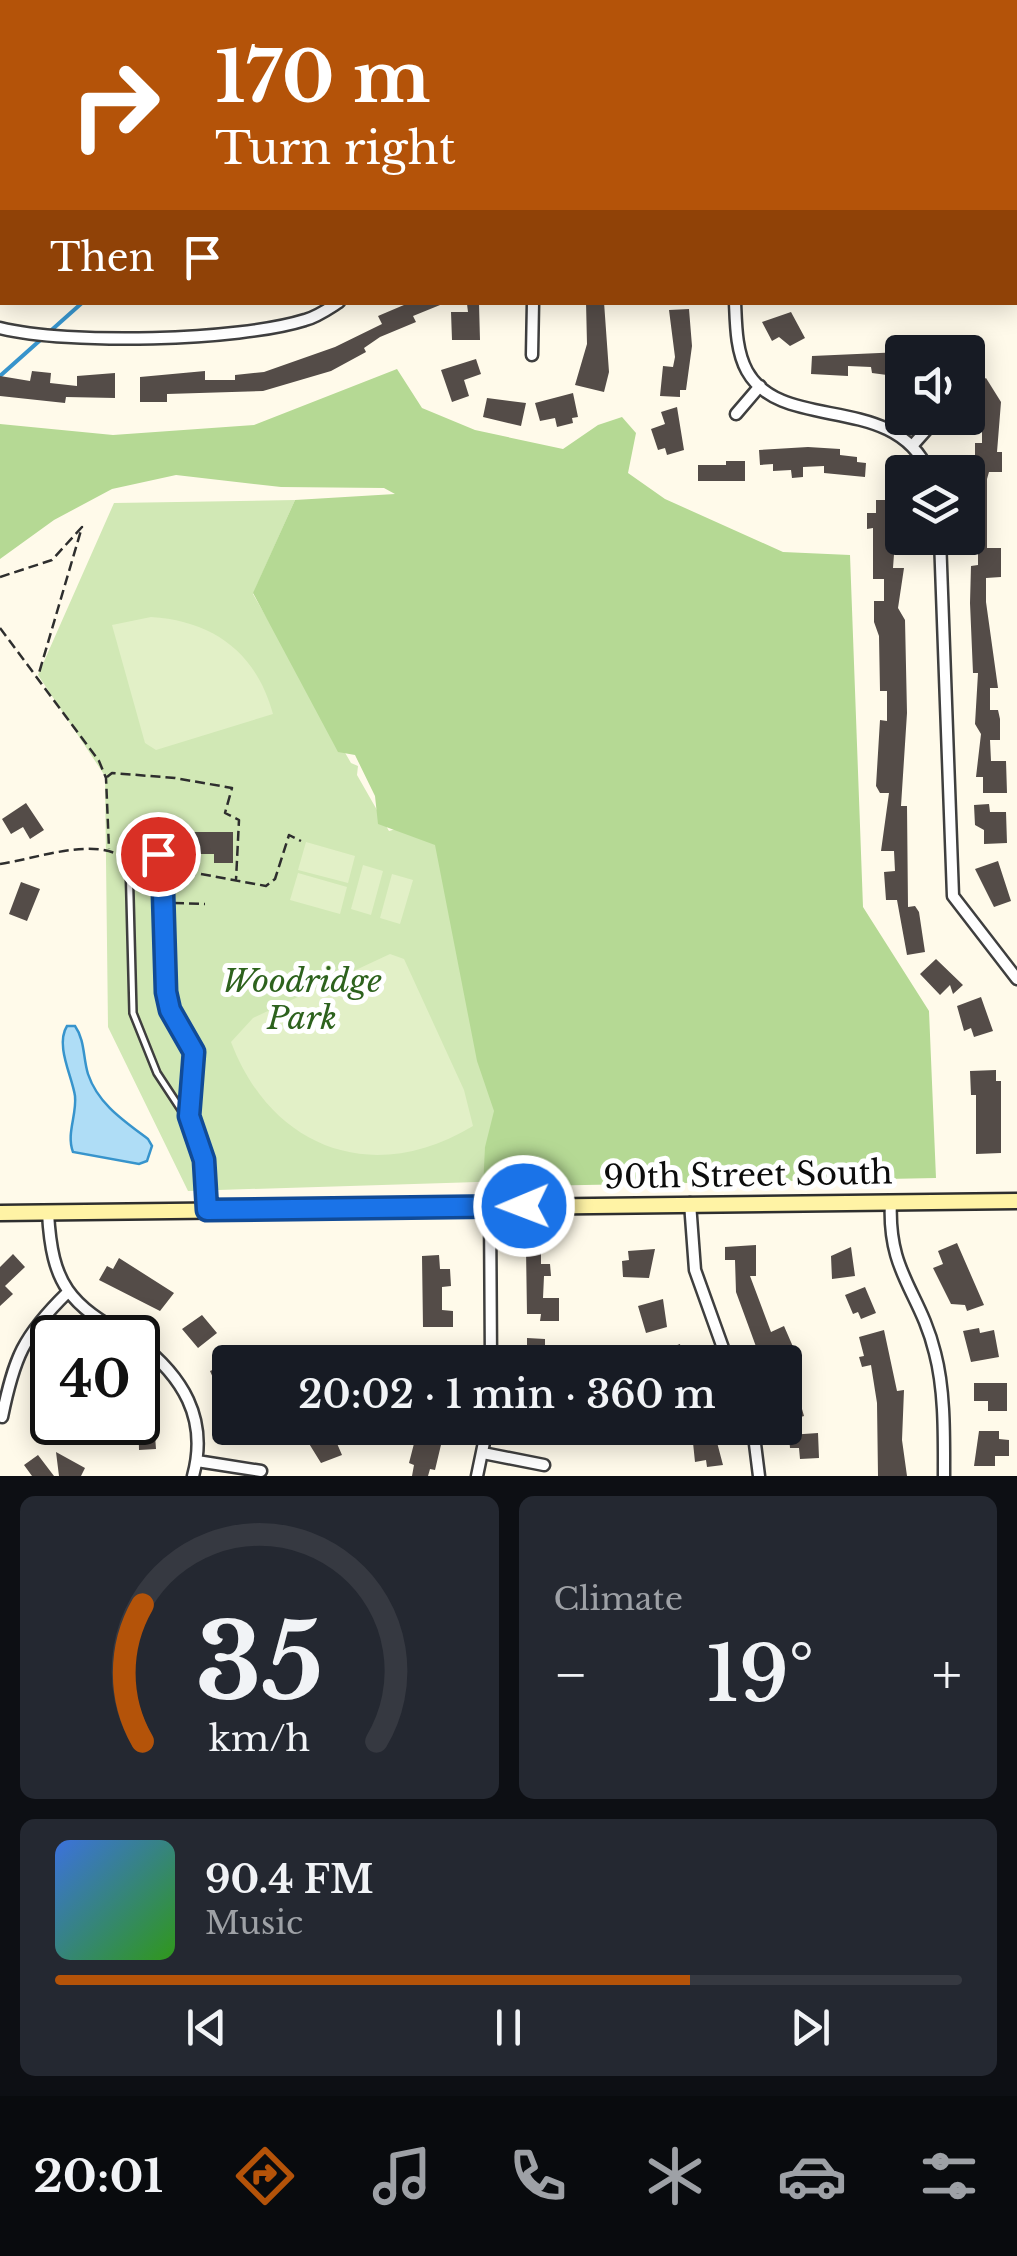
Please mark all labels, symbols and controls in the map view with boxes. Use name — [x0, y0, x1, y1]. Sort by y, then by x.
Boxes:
text: 170 m — [215, 34, 431, 121]
icon: right — [50, 40, 180, 170]
text: Turn right — [215, 120, 456, 176]
icon: arrive — [175, 230, 230, 285]
text: Then — [50, 234, 155, 281]
map controls — [885, 335, 985, 555]
button: sound — [885, 335, 985, 435]
button: layers — [885, 455, 985, 555]
pin — [116, 812, 201, 897]
icon: arrive — [131, 827, 186, 882]
park label: Woodridge Park — [222, 961, 382, 1038]
street label: 90th Street South — [603, 1152, 893, 1198]
position arrow — [472, 1154, 576, 1258]
speed limit sign: 40 — [30, 1315, 160, 1445]
text: 20:02 · 1 min · 360 m — [298, 1371, 716, 1418]
text: Climate — [554, 1579, 683, 1619]
text: 35 — [195, 1598, 323, 1727]
text: 19° — [706, 1628, 814, 1721]
text: − — [554, 1641, 588, 1709]
text: + — [932, 1641, 962, 1709]
text: km/h — [209, 1716, 310, 1761]
text: 90.4 FM — [205, 1856, 373, 1903]
text: Music — [205, 1903, 303, 1943]
icon: previous — [179, 2000, 234, 2055]
icon: pause — [481, 2000, 536, 2055]
icon: next — [783, 2000, 838, 2055]
icon: directions — [230, 2141, 300, 2211]
icon: music — [367, 2141, 437, 2211]
icon: phone — [503, 2141, 573, 2211]
icon: climate — [640, 2141, 710, 2211]
icon: car — [777, 2141, 847, 2211]
icon: filters — [914, 2141, 984, 2211]
text: 20:01 — [33, 2148, 163, 2204]

